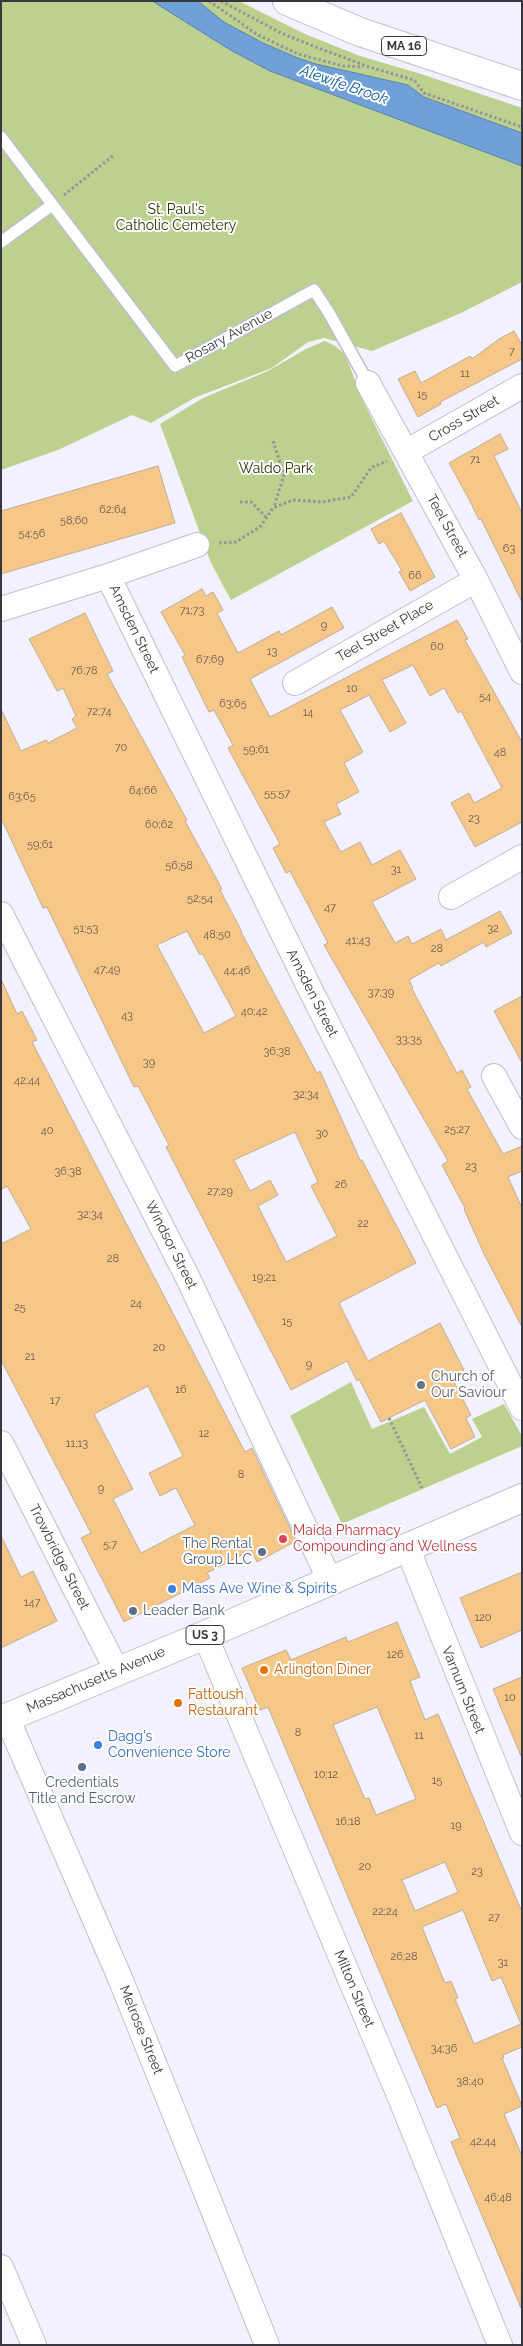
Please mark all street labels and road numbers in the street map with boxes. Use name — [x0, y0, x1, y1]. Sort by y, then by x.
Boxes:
road number: MA 16 — [382, 36, 426, 56]
street label: Rosary Avenue — [183, 305, 275, 367]
street label: Cross Street — [426, 392, 502, 446]
street label: Teel Street — [423, 491, 471, 561]
street label: Amsden Street — [105, 582, 163, 676]
street label: Teel Street Place — [334, 596, 436, 666]
street label: Amsden Street — [283, 946, 341, 1040]
street label: Windsor Street — [142, 1198, 200, 1292]
street label: Trowbridge Street — [25, 1502, 93, 1612]
road number: US 3 — [186, 1626, 224, 1644]
street label: Massachusetts Avenue — [24, 1643, 168, 1717]
street label: Varnum Street — [438, 1644, 488, 1736]
street label: Milton Street — [330, 1948, 378, 2030]
street label: Melrose Street — [115, 1983, 167, 2077]

